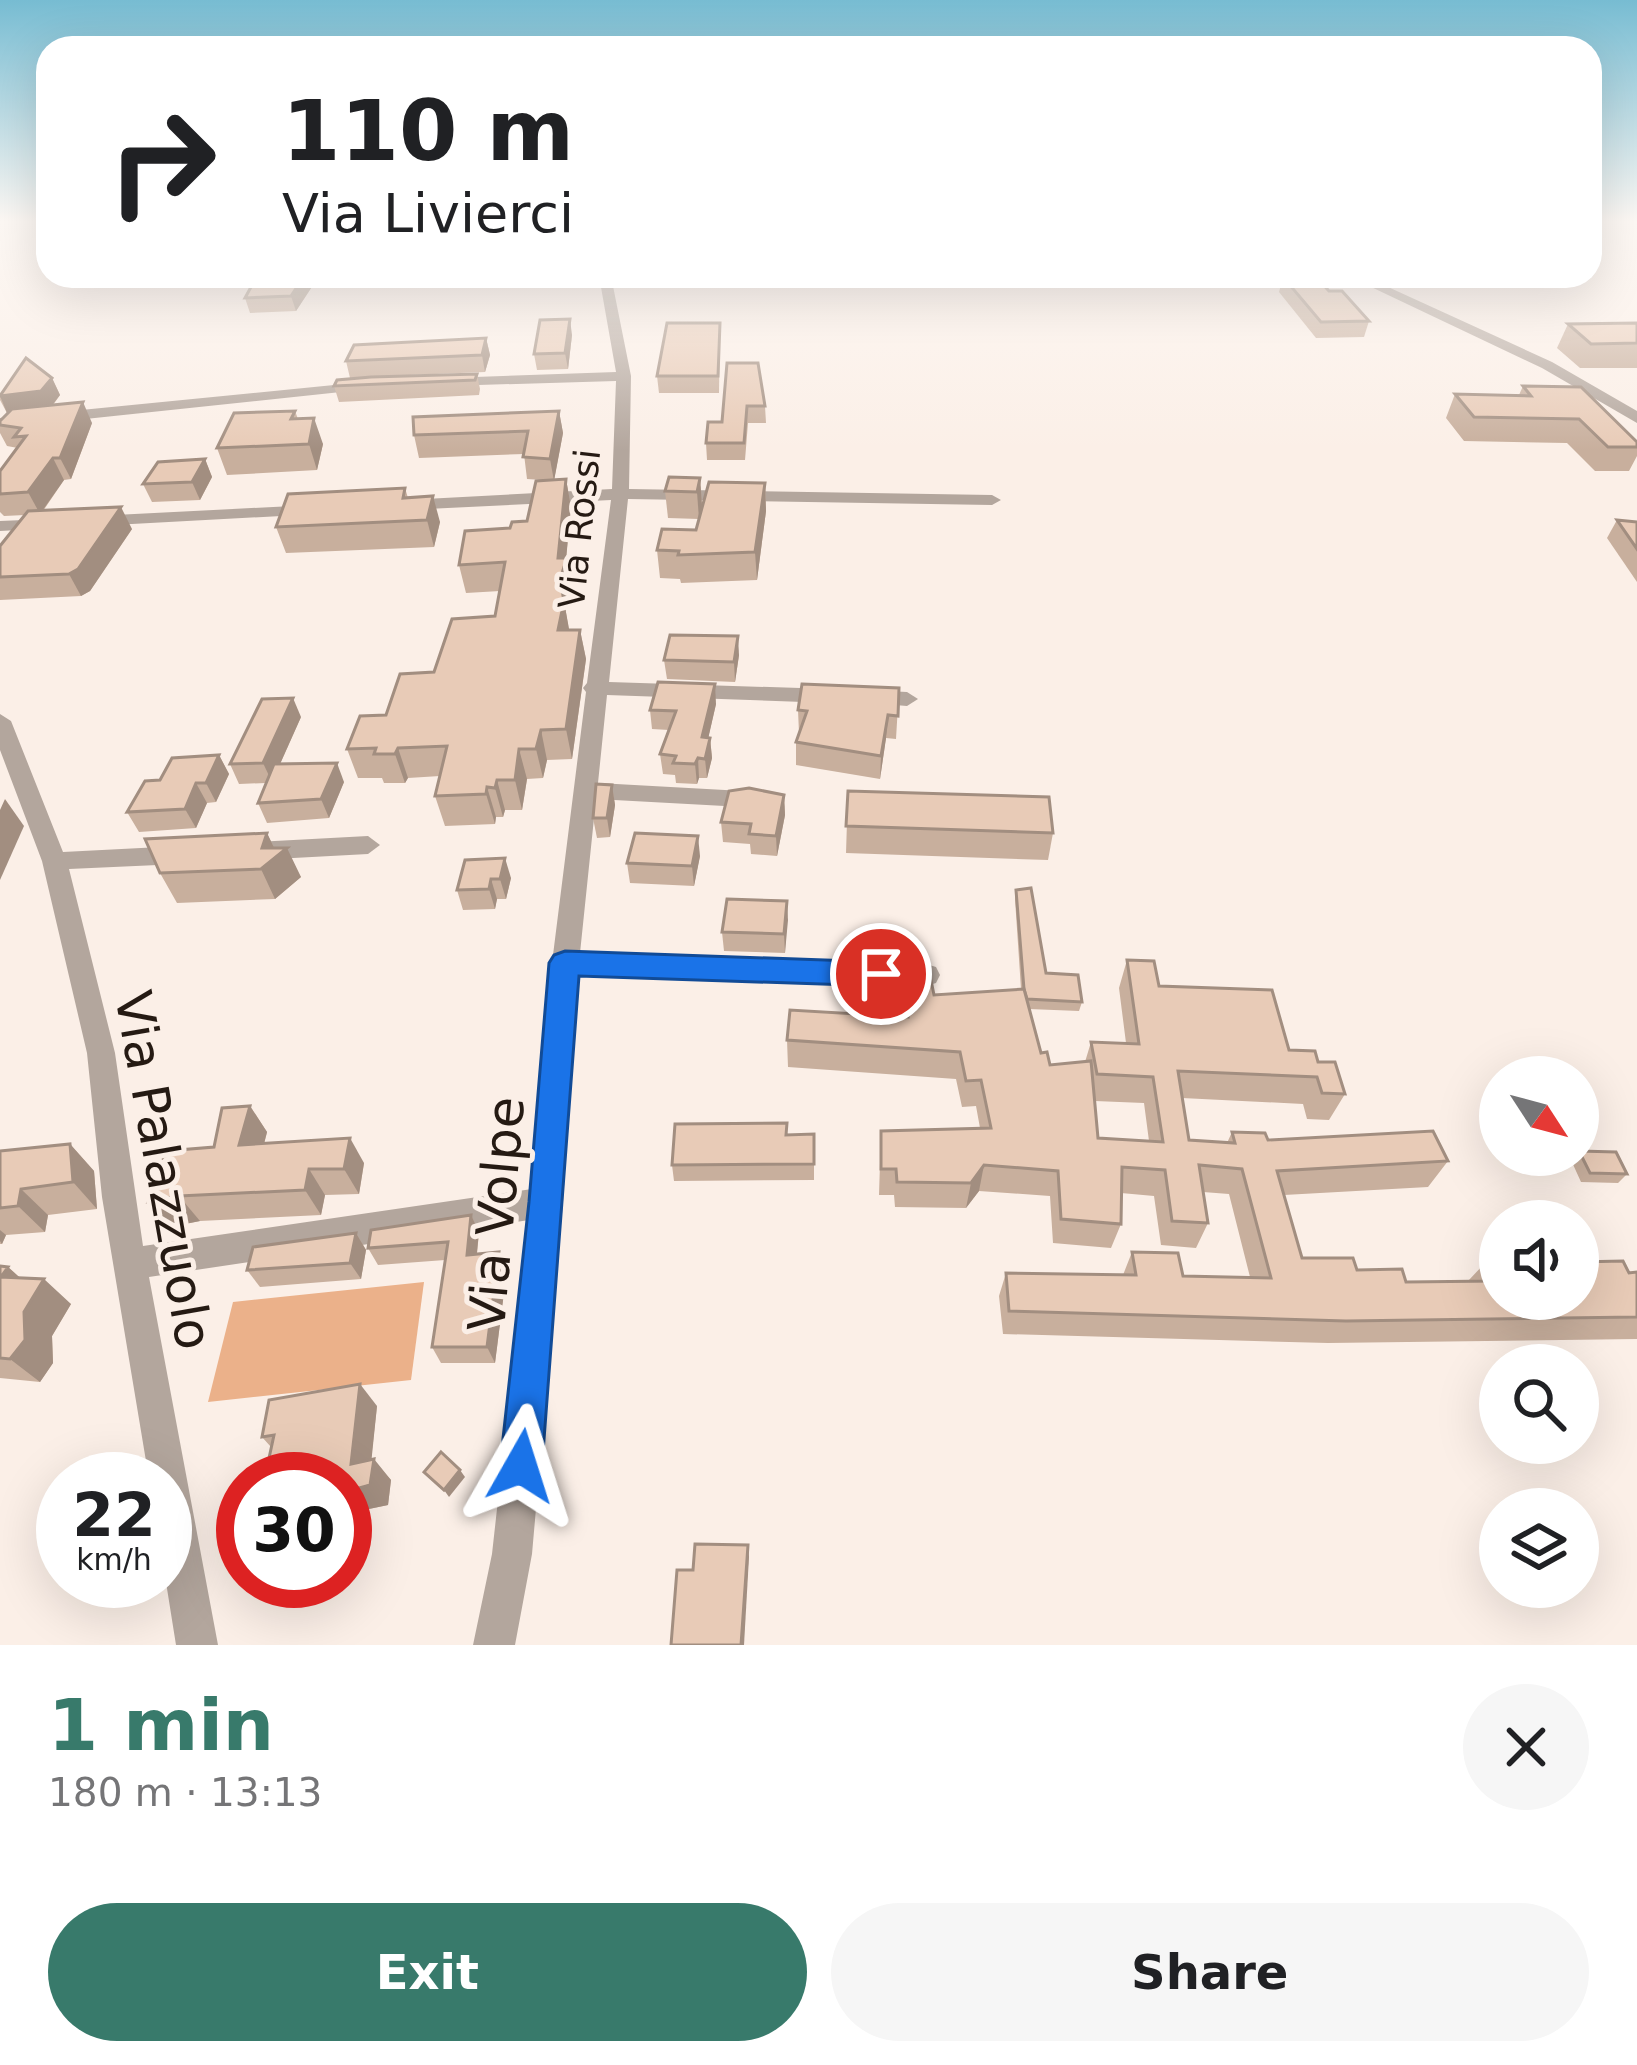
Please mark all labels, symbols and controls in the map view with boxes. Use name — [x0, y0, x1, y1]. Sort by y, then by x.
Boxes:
text: 110 m — [282, 82, 574, 180]
icon: right — [84, 84, 240, 240]
text: Via Livierci — [282, 182, 574, 245]
street label: Via Rossi — [551, 447, 608, 611]
pin — [830, 923, 932, 1025]
icon: arrive — [848, 941, 914, 1007]
street label: Via Palazzuolo — [103, 986, 224, 1354]
north arrow — [1479, 1056, 1599, 1176]
map controls — [1479, 1056, 1599, 1608]
street label: Via Volpe — [457, 1094, 536, 1334]
button: sound — [1479, 1200, 1599, 1320]
button: search — [1479, 1344, 1599, 1464]
position arrow — [458, 1403, 584, 1529]
speed limit sign: 30 — [216, 1452, 372, 1608]
text: 22 — [72, 1480, 156, 1550]
button: layers — [1479, 1488, 1599, 1608]
text: km/h — [76, 1542, 152, 1577]
text: 1 min — [48, 1683, 274, 1767]
button: close — [1463, 1684, 1589, 1810]
text: 180 m · 13:13 — [48, 1770, 322, 1815]
button: Exit — [48, 1903, 807, 2041]
button: Share — [831, 1903, 1589, 2041]

